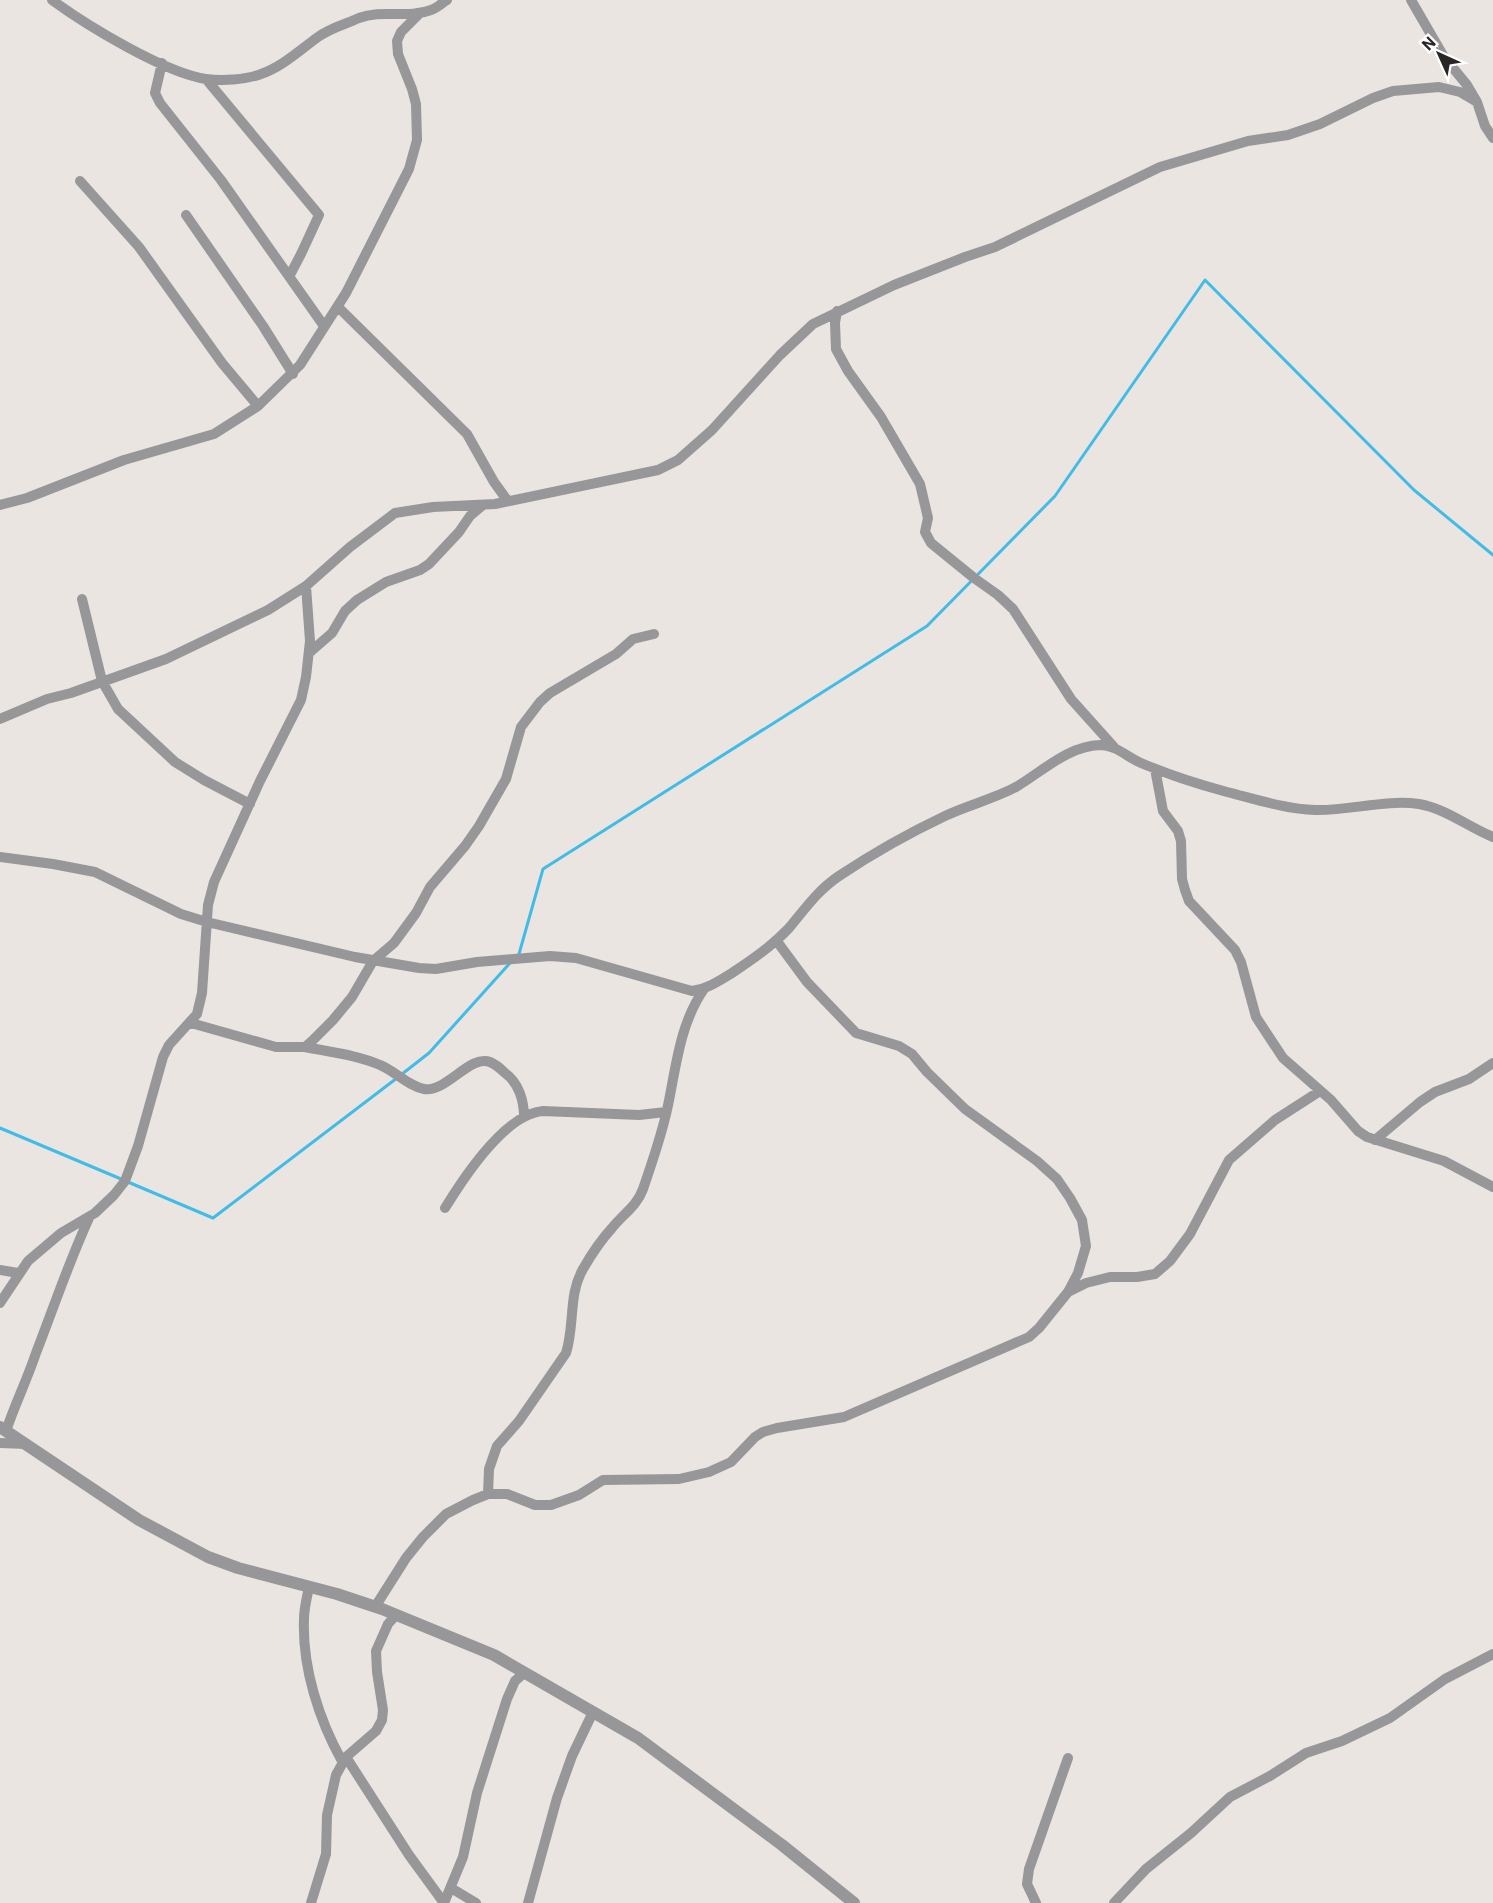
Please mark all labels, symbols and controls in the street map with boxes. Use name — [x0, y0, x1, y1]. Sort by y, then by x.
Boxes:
north arrow — [1409, 24, 1469, 84]
text: N — [1418, 33, 1439, 54]

